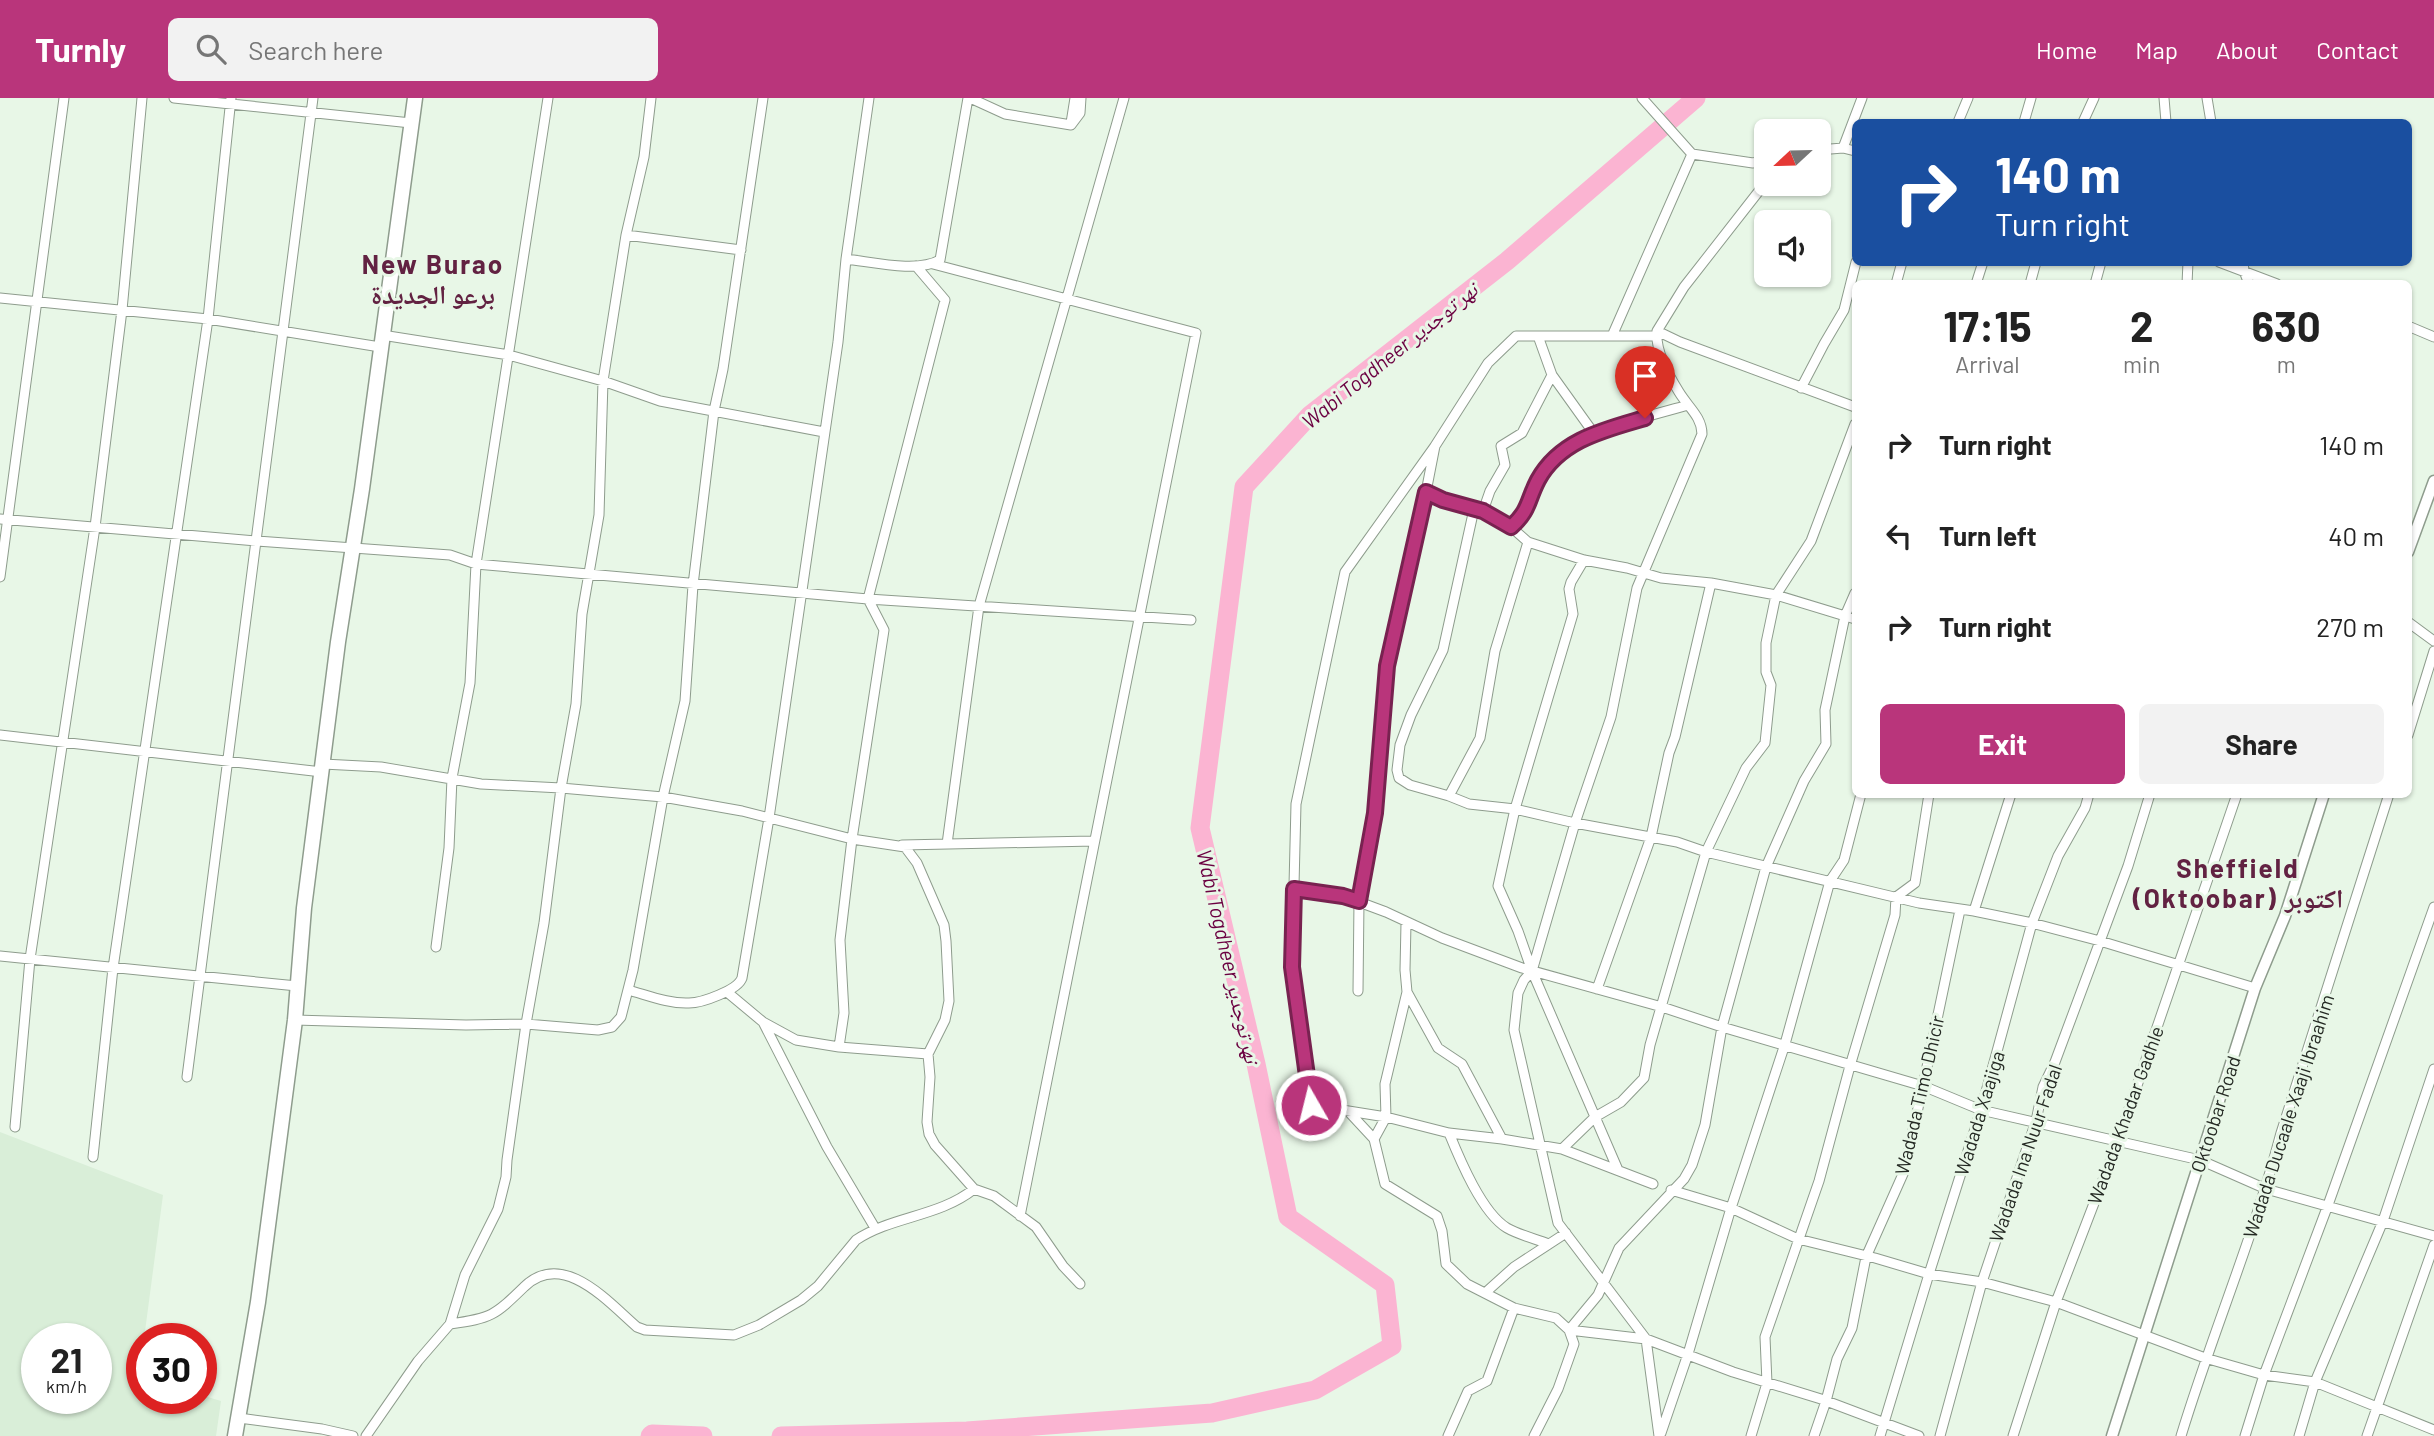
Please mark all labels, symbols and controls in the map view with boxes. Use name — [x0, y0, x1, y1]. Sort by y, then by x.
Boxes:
search box — [168, 18, 658, 81]
text: Turnly — [35, 29, 126, 69]
icon: search — [192, 30, 230, 68]
text: Search here — [248, 34, 383, 65]
text: Home — [2036, 35, 2097, 64]
text: Map — [2135, 35, 2178, 64]
text: About — [2216, 35, 2278, 64]
text: Contact — [2316, 35, 2399, 64]
north arrow — [1754, 119, 1830, 196]
map controls — [1754, 119, 1831, 287]
text: 140 m — [1995, 144, 2121, 203]
icon: right — [1880, 147, 1971, 238]
text: Turn right — [1995, 204, 2130, 242]
button: sound — [1754, 210, 1831, 287]
district label: New Burao برعو الجديدة — [362, 248, 504, 309]
water label: Wabi Togdheer نهر توجدير — [1296, 274, 1485, 434]
text: 17:15 — [1943, 300, 2032, 350]
text: 2 — [2130, 300, 2153, 350]
text: 630 — [2252, 300, 2321, 350]
pin — [1615, 346, 1675, 418]
text: Arrival — [1955, 350, 2020, 378]
text: min — [2123, 350, 2160, 378]
text: m — [2277, 350, 2296, 378]
icon: arrive — [1626, 357, 1664, 395]
icon: right — [1880, 426, 1918, 464]
text: Turn right — [1939, 429, 2052, 460]
text: 140 m — [2319, 429, 2384, 460]
icon: left — [1880, 517, 1918, 555]
text: Turn left — [1939, 520, 2037, 551]
text: 40 m — [2328, 520, 2384, 551]
icon: right — [1880, 608, 1918, 646]
text: Turn right — [1939, 611, 2052, 642]
text: 270 m — [2316, 611, 2384, 642]
button: Exit — [1880, 704, 2125, 784]
button: Share — [2139, 704, 2384, 784]
water label: Wabi Togdheer نهر توجدير — [1191, 847, 1267, 1069]
district label: Sheffield (Oktoobar) اكتوبر — [2132, 852, 2343, 913]
street label: Wadada Ducaale Xaaji Ibraahim — [2238, 991, 2338, 1241]
street label: Wadada Timo Dhicir — [1889, 1013, 1949, 1177]
street label: Wadada Khadar Gadhle — [2082, 1023, 2168, 1207]
street label: Wadada Xaajiga — [1949, 1048, 2009, 1178]
street label: Oktoobar Road — [2185, 1053, 2245, 1175]
street label: Wadada Ina Nuur Fadal — [1984, 1061, 2066, 1245]
position arrow — [1274, 1068, 1348, 1142]
speed limit sign: 30 — [126, 1323, 217, 1414]
text: 21 — [51, 1338, 82, 1380]
text: km/h — [46, 1375, 87, 1397]

